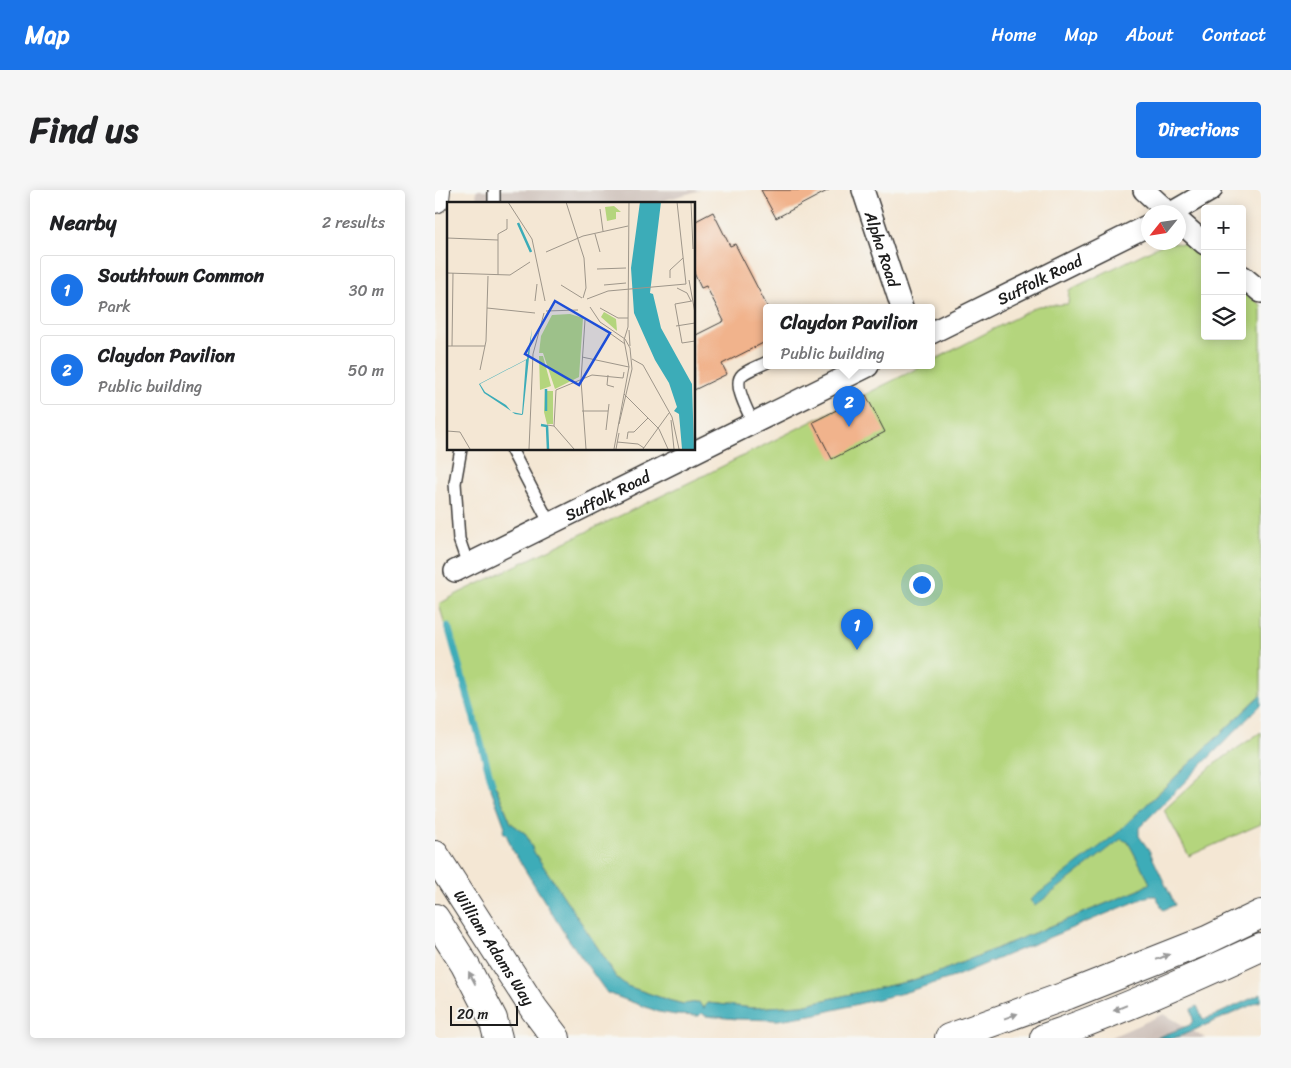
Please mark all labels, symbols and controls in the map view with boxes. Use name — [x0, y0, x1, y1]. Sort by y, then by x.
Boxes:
text: Map — [25, 14, 69, 56]
text: Home — [992, 19, 1037, 51]
text: Map — [1065, 19, 1098, 51]
text: About — [1126, 19, 1174, 51]
text: Contact — [1202, 19, 1266, 51]
text: Find us — [30, 99, 138, 161]
button: Directions — [1136, 102, 1261, 158]
inset map — [447, 202, 695, 450]
text: Nearby — [50, 204, 116, 242]
north arrow — [1141, 205, 1186, 250]
map controls — [1201, 205, 1246, 340]
button: + — [1201, 205, 1246, 250]
street label: Alpha Road — [856, 206, 909, 292]
text: 2 results — [322, 208, 385, 237]
street label: Suffolk Road — [992, 246, 1089, 313]
button: − — [1201, 250, 1246, 295]
text: Southtown Common — [98, 259, 264, 292]
text: 1 — [64, 276, 70, 305]
text: 30 m — [349, 276, 384, 305]
text: Park — [98, 292, 131, 321]
button: layers — [1201, 295, 1246, 340]
popup — [763, 304, 935, 369]
text: Claydon Pavilion — [781, 306, 917, 339]
text: Claydon Pavilion — [98, 339, 235, 372]
text: Public building — [781, 339, 885, 368]
text: 2 — [62, 356, 72, 385]
text: 50 m — [348, 356, 384, 385]
text: Public building — [98, 372, 202, 401]
pin: 2 — [833, 386, 865, 427]
street label: Suffolk Road — [560, 462, 657, 529]
your location — [909, 572, 935, 598]
pin: 1 — [841, 609, 873, 650]
street label: William Adams Way — [446, 884, 543, 1012]
one-way arrow — [1156, 953, 1171, 961]
one-way arrow — [467, 971, 476, 985]
text: 20 m — [457, 1002, 488, 1027]
scale bar — [450, 1003, 517, 1026]
one-way arrow — [1113, 1005, 1127, 1013]
one-way arrow — [1004, 1012, 1019, 1019]

